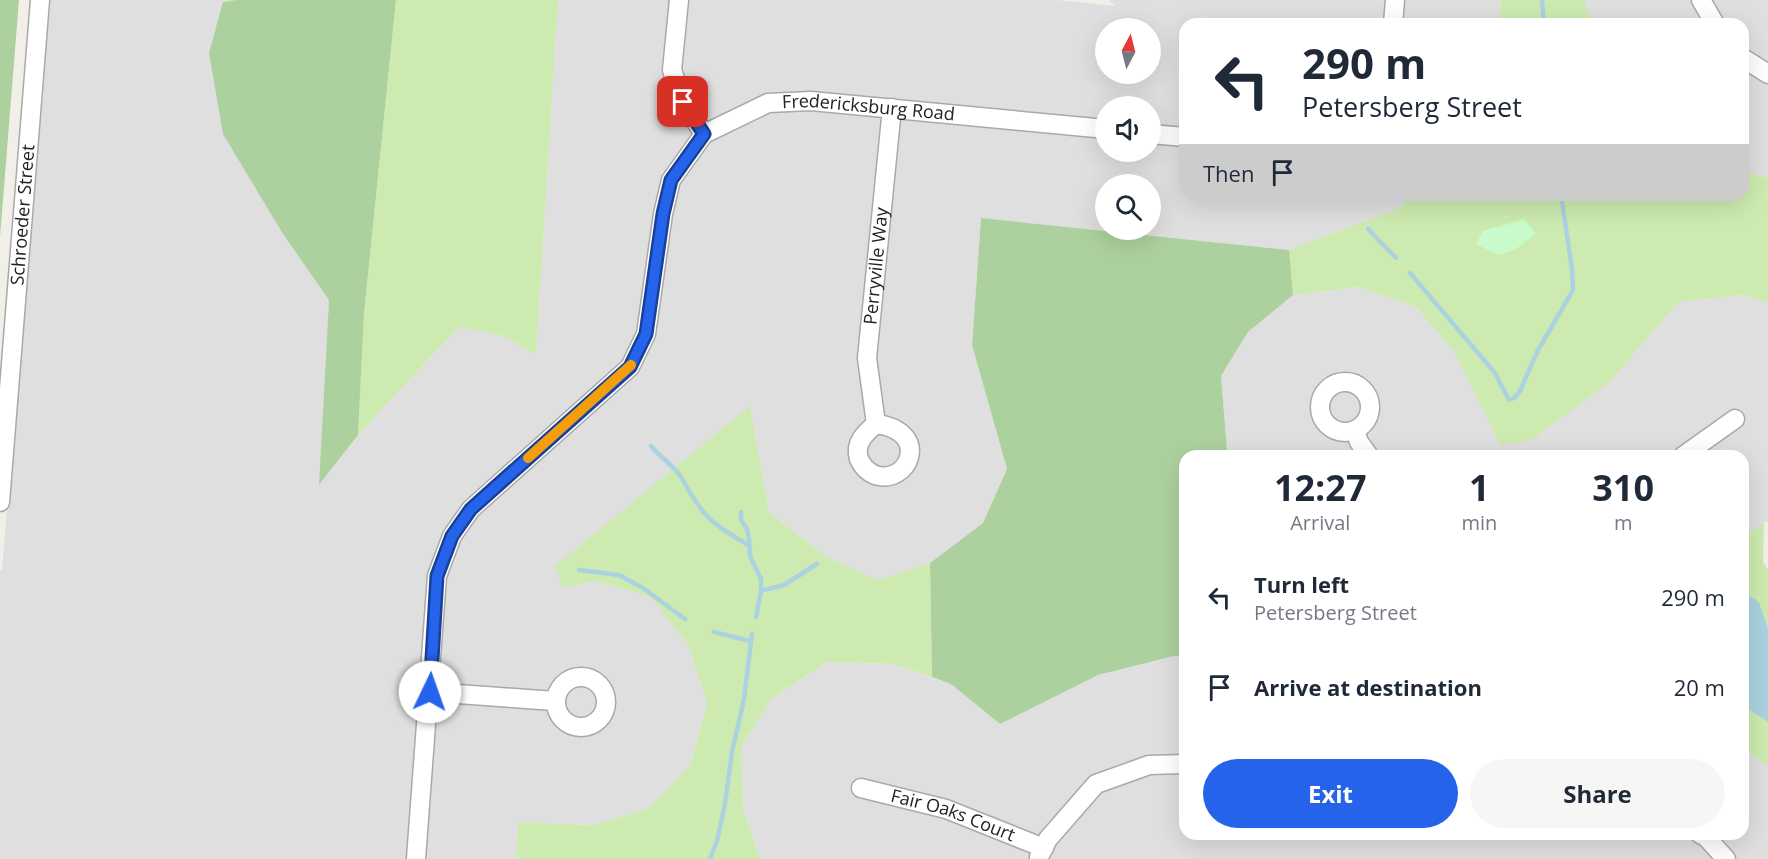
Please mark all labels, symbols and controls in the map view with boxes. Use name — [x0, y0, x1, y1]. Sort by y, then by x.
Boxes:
north arrow — [1095, 18, 1161, 84]
map controls — [1095, 18, 1161, 240]
text: 290 m — [1302, 34, 1426, 91]
icon: left — [1203, 42, 1281, 120]
pin — [657, 76, 708, 127]
icon: arrive — [666, 85, 699, 118]
street label: Fredericksburg Road — [781, 88, 956, 126]
text: Petersberg Street — [1302, 88, 1522, 125]
button: sound — [1095, 96, 1161, 162]
street label: Schroeder Street — [4, 143, 39, 286]
icon: arrive — [1266, 156, 1299, 189]
text: Then — [1203, 158, 1254, 188]
button: search — [1095, 174, 1161, 240]
street label: Perryville Way — [857, 205, 893, 326]
text: 12:27 — [1274, 463, 1367, 512]
text: 1 — [1469, 463, 1490, 512]
text: 310 — [1592, 463, 1654, 512]
text: Arrival — [1290, 509, 1350, 536]
text: min — [1461, 509, 1497, 536]
text: m — [1614, 509, 1632, 536]
text: Turn left — [1254, 569, 1349, 599]
icon: left — [1203, 581, 1236, 614]
text: 290 m — [1661, 582, 1725, 612]
text: Petersberg Street — [1254, 599, 1417, 626]
position arrow — [398, 660, 462, 724]
icon: arrive — [1203, 671, 1236, 704]
text: Arrive at destination — [1254, 672, 1482, 702]
text: 20 m — [1674, 672, 1725, 702]
button: Exit — [1203, 759, 1458, 828]
button: Share — [1470, 759, 1725, 828]
street label: Fair Oaks Court — [889, 783, 1019, 846]

